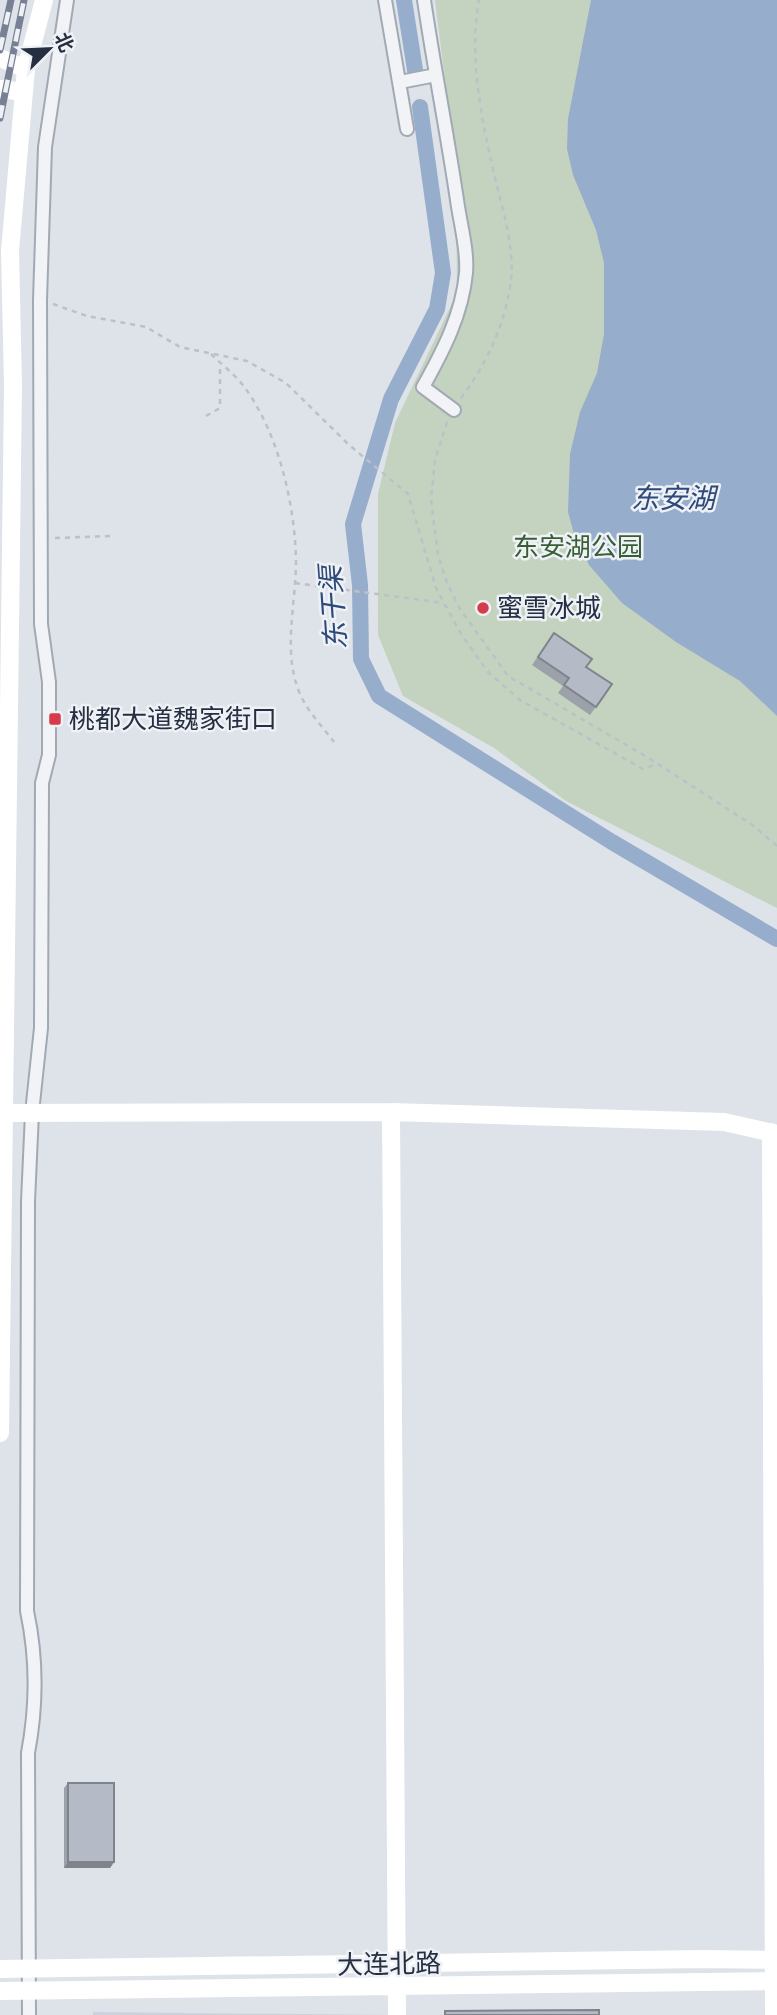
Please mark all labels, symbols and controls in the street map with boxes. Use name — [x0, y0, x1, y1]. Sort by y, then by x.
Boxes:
north arrow — [14, 14, 84, 84]
text: 北 — [50, 29, 78, 56]
water label: 东安湖 — [631, 481, 719, 515]
park label: 东安湖公园 — [513, 531, 643, 563]
water label: 东干渠 — [313, 561, 353, 651]
place label: 蜜雪冰城 — [497, 592, 601, 624]
marker: 蜜雪冰城 — [475, 600, 491, 616]
place label: 桃都大道魏家街口 — [69, 703, 277, 735]
marker: 桃都大道魏家街口 — [47, 711, 63, 727]
street label: 大连北路 — [337, 1947, 441, 1981]

